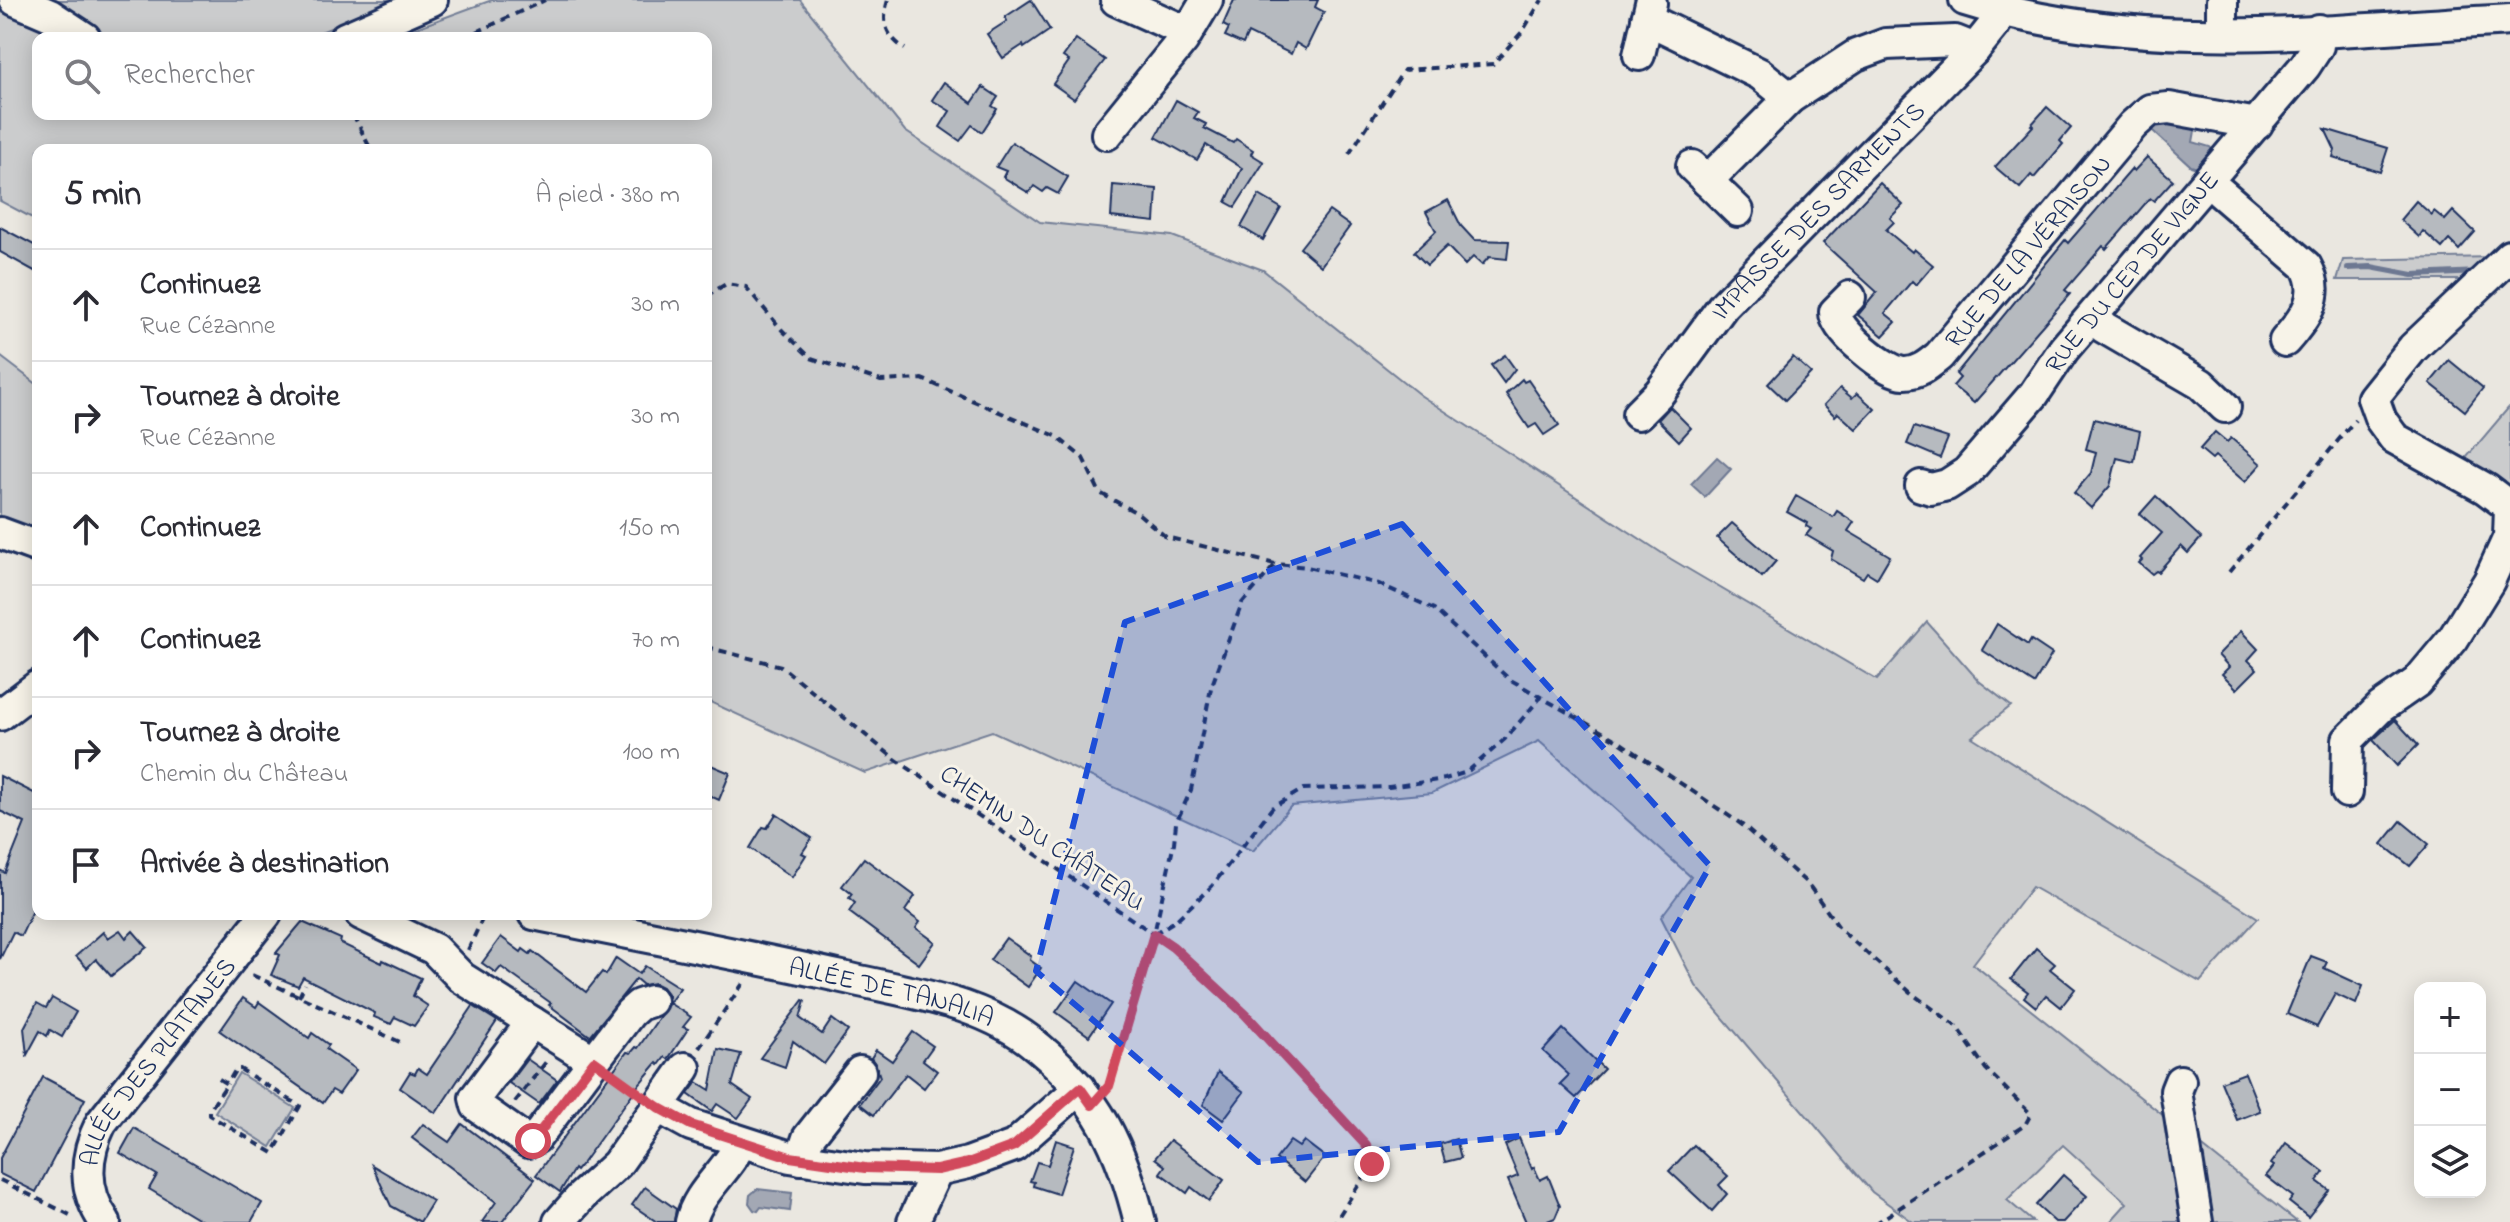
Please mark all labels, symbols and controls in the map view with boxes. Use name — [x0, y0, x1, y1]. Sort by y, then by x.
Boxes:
search box — [32, 32, 712, 120]
icon: search — [60, 54, 104, 98]
text: Rechercher — [124, 54, 255, 98]
street label: IMPASSE DES SARMENTS — [1703, 94, 1935, 329]
street label: RUE DE LA VÉRAISON — [1937, 148, 2122, 358]
street label: RUE DU CEP DE VIGNE — [2037, 164, 2230, 382]
text: 5 min — [64, 171, 141, 221]
text: À pied · 380 m — [535, 177, 680, 215]
text: Continuez — [140, 264, 260, 308]
icon: ahead — [64, 283, 108, 327]
text: 30 m — [631, 286, 680, 324]
text: Rue Cézanne — [140, 308, 275, 346]
text: Tournez à droite — [140, 376, 340, 420]
icon: right — [64, 395, 108, 439]
text: 30 m — [631, 398, 680, 436]
text: Rue Cézanne — [140, 420, 275, 458]
icon: ahead — [64, 507, 108, 551]
text: Continuez — [140, 507, 260, 551]
text: 150 m — [619, 510, 680, 548]
icon: ahead — [64, 619, 108, 663]
text: Continuez — [140, 619, 260, 663]
text: 70 m — [631, 622, 680, 660]
text: Tournez à droite — [140, 712, 340, 756]
icon: right — [64, 731, 108, 775]
text: 100 m — [623, 734, 680, 772]
text: Chemin du Château — [140, 756, 348, 794]
street label: CHEMIN DU CHÂTEAU — [931, 756, 1152, 922]
icon: arrive — [64, 843, 108, 887]
text: Arrivée à destination — [140, 843, 389, 887]
street label: ALLÉE DES PLATANES — [72, 950, 247, 1169]
street label: ALLÉE DE TANALIA — [785, 950, 1000, 1039]
map controls — [2414, 982, 2486, 1198]
button: + — [2414, 982, 2486, 1054]
button: − — [2414, 1054, 2486, 1126]
route start — [515, 1123, 551, 1159]
button: layers — [2414, 1126, 2486, 1198]
route end — [1354, 1146, 1390, 1182]

